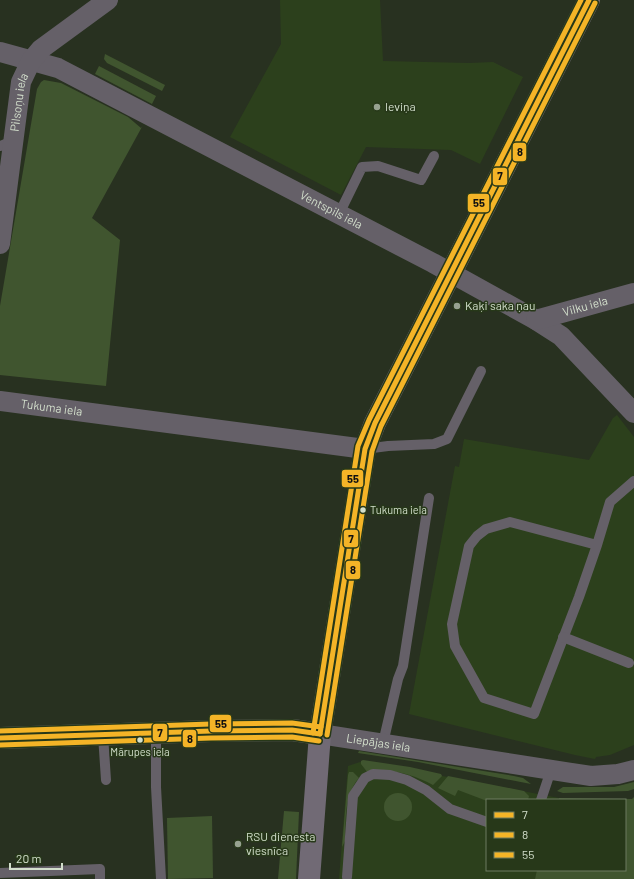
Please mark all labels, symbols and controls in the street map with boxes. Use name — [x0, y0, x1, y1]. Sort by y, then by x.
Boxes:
street label: Pilsoņu iela — [7, 70, 30, 132]
place label: Ieviņa — [385, 99, 416, 113]
marker: Ieviņa — [372, 102, 382, 112]
line badge: 8 — [512, 142, 527, 162]
text: 8 — [517, 145, 523, 158]
line badge: 7 — [492, 167, 508, 186]
text: 7 — [497, 169, 503, 182]
street label: Ventspils iela — [298, 187, 365, 231]
line badge: 55 — [467, 193, 490, 213]
text: 55 — [473, 196, 485, 209]
street label: Vilku iela — [561, 293, 609, 318]
place label: Kaķi saka ņau — [465, 298, 535, 312]
marker: Kaķi saka ņau — [452, 301, 462, 311]
street label: Tukuma iela — [20, 396, 83, 418]
line badge: 55 — [341, 469, 364, 488]
text: 55 — [347, 472, 359, 485]
place label: Tukuma iela — [370, 503, 427, 516]
marker: Tukuma iela — [358, 505, 368, 515]
line badge: 7 — [343, 529, 359, 548]
text: 7 — [348, 532, 354, 545]
line badge: 8 — [345, 560, 361, 580]
text: 8 — [350, 563, 356, 576]
line badge: 55 — [209, 714, 232, 733]
text: 55 — [215, 717, 227, 730]
line badge: 7 — [152, 723, 168, 742]
text: 7 — [157, 726, 163, 739]
line badge: 8 — [182, 729, 197, 748]
street label: Liepājas iela — [345, 730, 411, 754]
text: 8 — [187, 732, 193, 745]
marker: Mārupes iela — [135, 735, 145, 745]
place label: Mārupes iela — [110, 745, 170, 758]
legend — [486, 799, 626, 871]
text: 7 — [522, 807, 528, 821]
text: 8 — [522, 827, 528, 841]
place label: RSU dienesta viesnīca — [246, 829, 315, 857]
marker: RSU dienesta viesnīca — [233, 839, 243, 849]
scale bar — [10, 845, 62, 871]
text: 55 — [522, 847, 534, 861]
text: 20 m — [16, 851, 42, 865]

